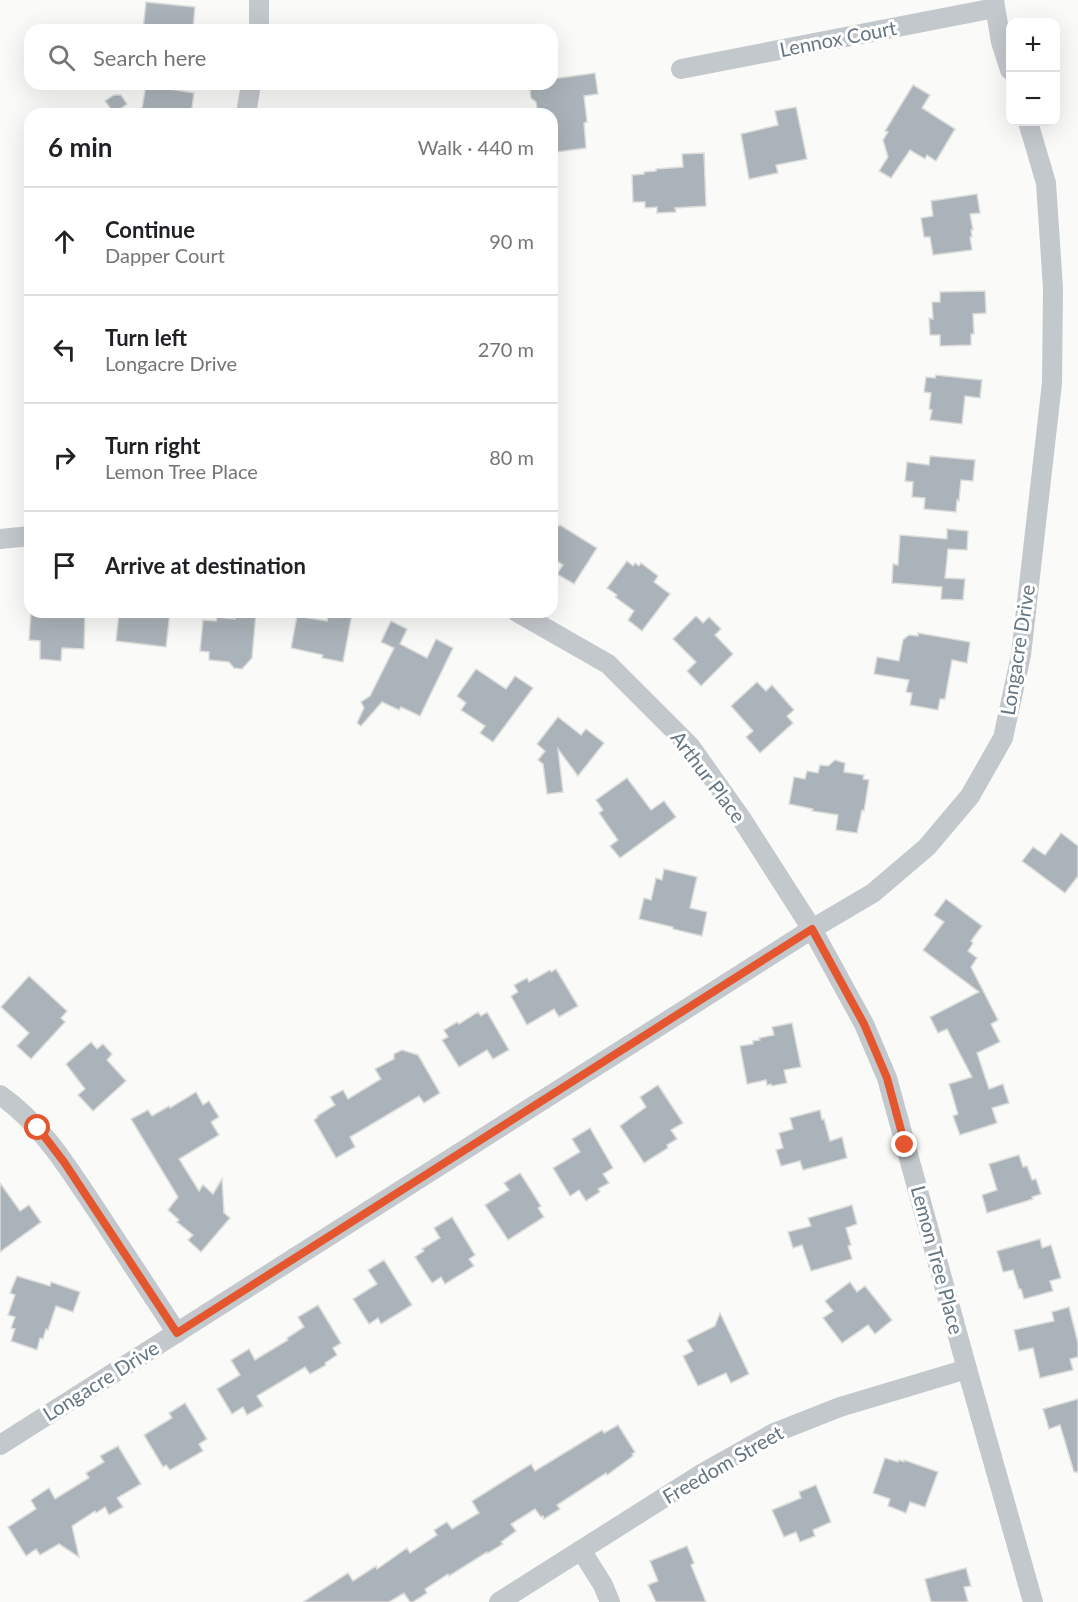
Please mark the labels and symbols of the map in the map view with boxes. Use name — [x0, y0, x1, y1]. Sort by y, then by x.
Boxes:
street label: Lennox Court — [777, 15, 898, 61]
street label: Longacre Drive — [995, 583, 1039, 717]
street label: Arthur Place — [666, 726, 751, 827]
route start — [24, 1114, 50, 1140]
route end — [891, 1131, 917, 1157]
street label: Lemon Tree Place — [907, 1183, 969, 1337]
street label: Longacre Drive — [38, 1335, 163, 1425]
street label: Freedom Street — [658, 1420, 787, 1508]

